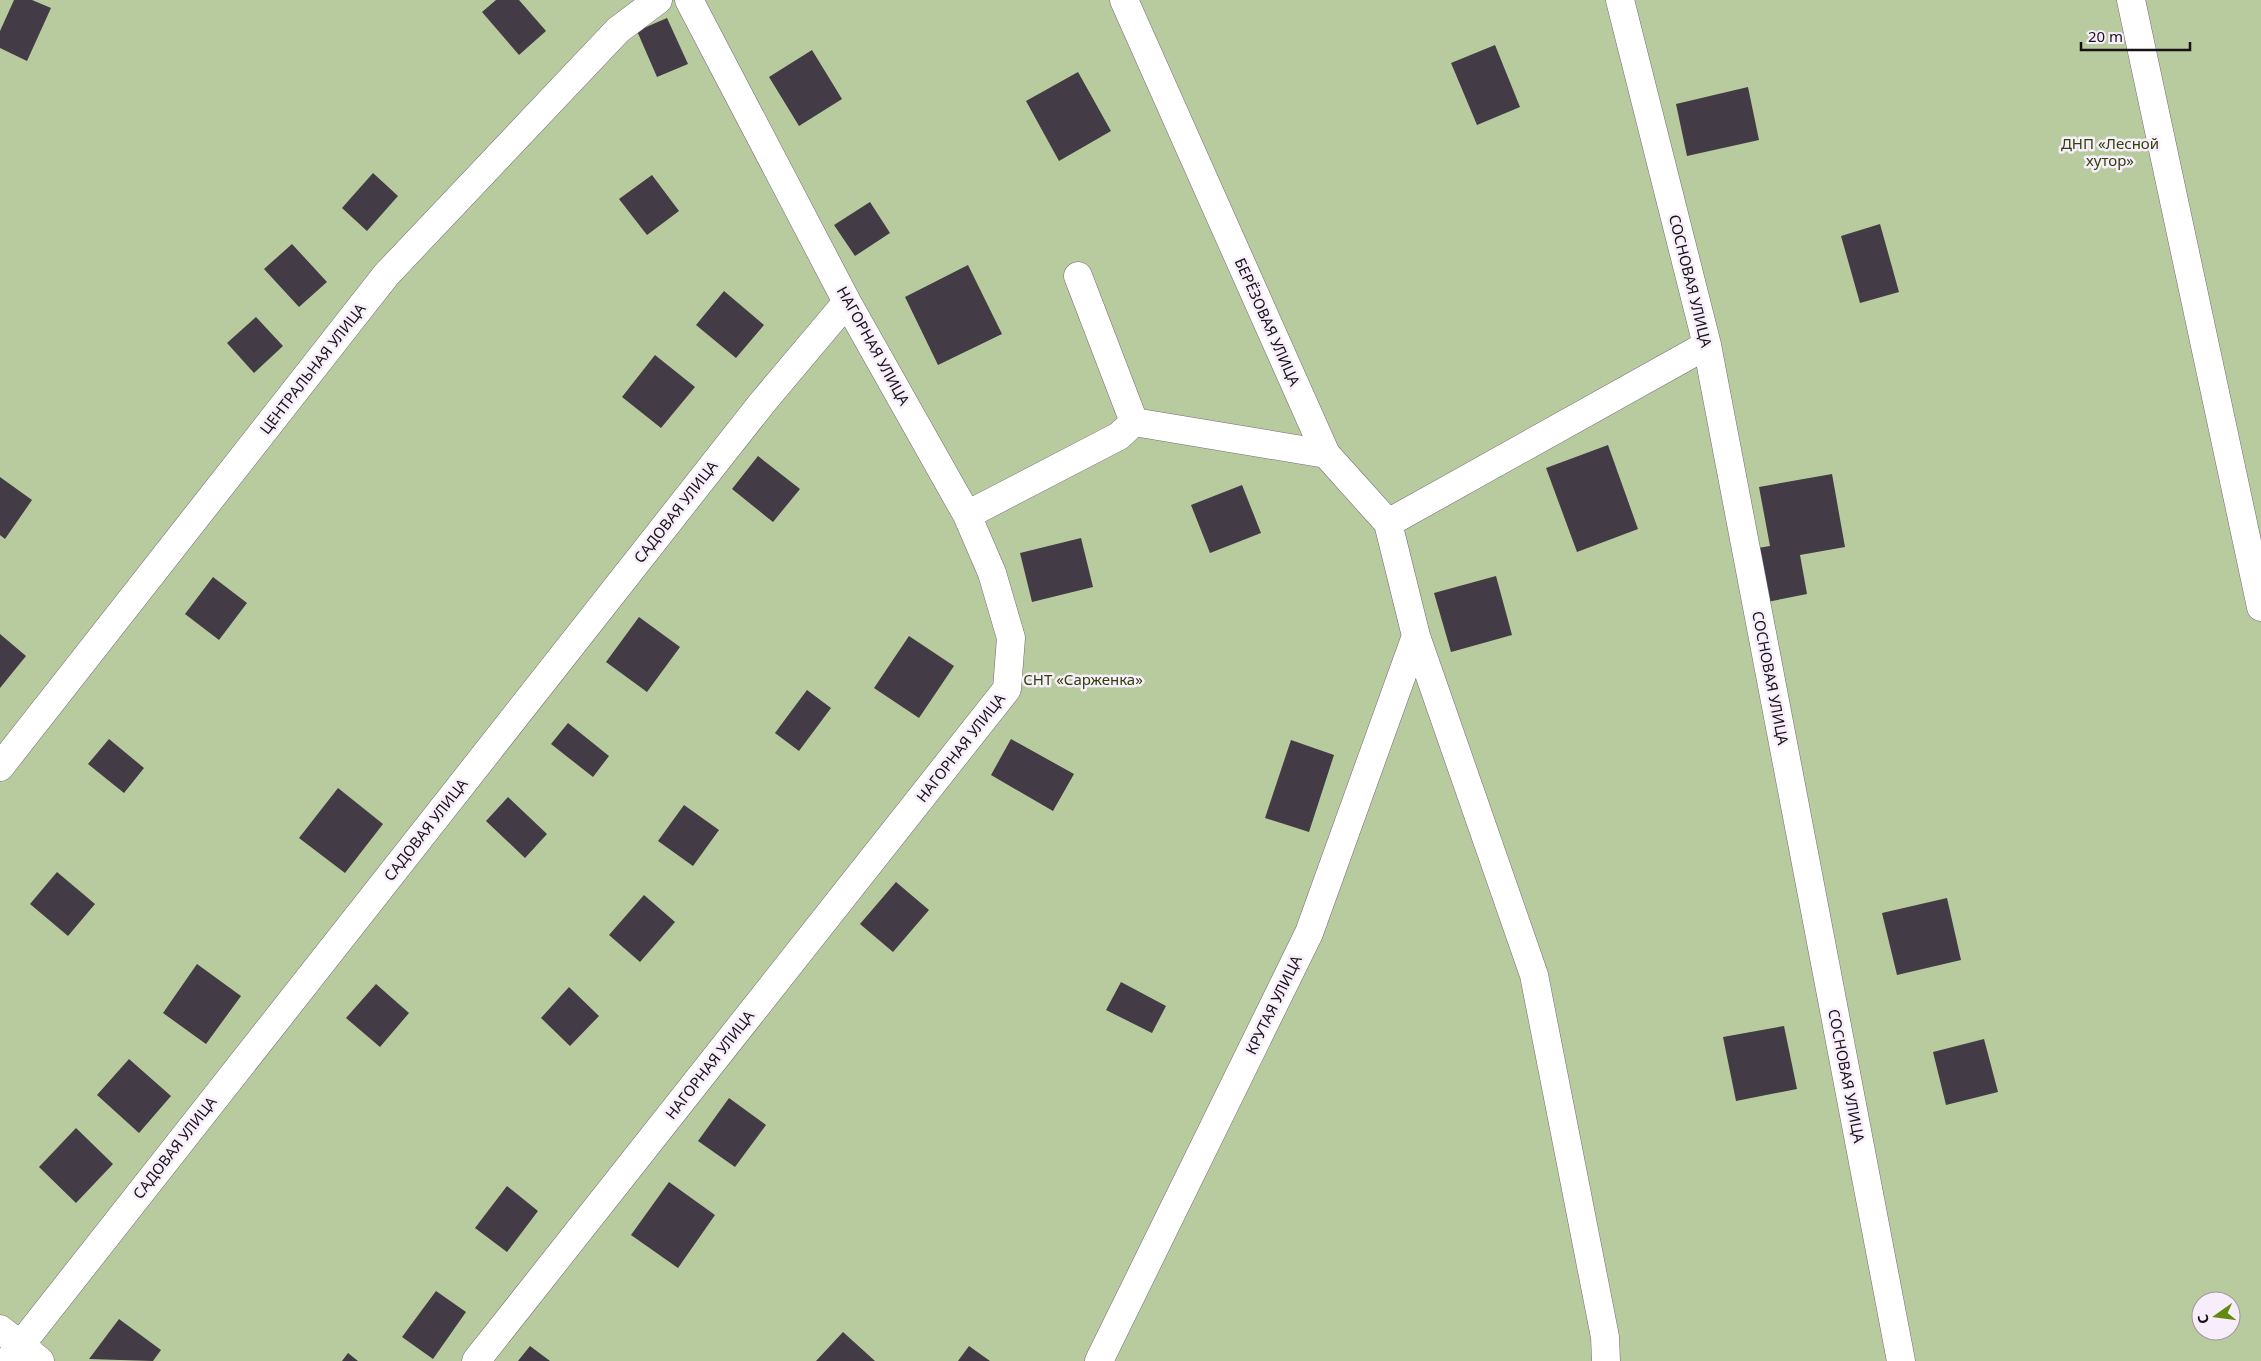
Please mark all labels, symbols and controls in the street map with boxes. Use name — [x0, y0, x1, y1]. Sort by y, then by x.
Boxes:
scale bar — [2081, 20, 2190, 52]
text: 20 m — [2088, 26, 2123, 46]
park label: ДНП «Лесной хутор» — [2061, 133, 2159, 170]
street label: СОСНОВАЯ УЛИЦА — [1665, 212, 1717, 350]
street label: БЕРЁЗОВАЯ УЛИЦА — [1231, 254, 1305, 389]
street label: НАГОРНАЯ УЛИЦА — [833, 282, 915, 409]
street label: ЦЕНТРАЛЬНАЯ УЛИЦА — [255, 298, 370, 438]
street label: САДОВАЯ УЛИЦА — [629, 456, 722, 567]
street label: СОСНОВАЯ УЛИЦА — [1748, 609, 1794, 747]
park label: СНТ «Сарженка» — [1023, 669, 1143, 689]
street label: НАГОРНАЯ УЛИЦА — [911, 688, 1009, 806]
street label: САДОВАЯ УЛИЦА — [379, 774, 472, 885]
street label: КРУТАЯ УЛИЦА — [1240, 951, 1306, 1058]
street label: НАГОРНАЯ УЛИЦА — [660, 1005, 758, 1123]
street label: СОСНОВАЯ УЛИЦА — [1824, 1007, 1870, 1145]
street label: САДОВАЯ УЛИЦА — [128, 1092, 221, 1203]
north arrow — [2191, 1291, 2241, 1341]
text: С — [2193, 1313, 2213, 1326]

